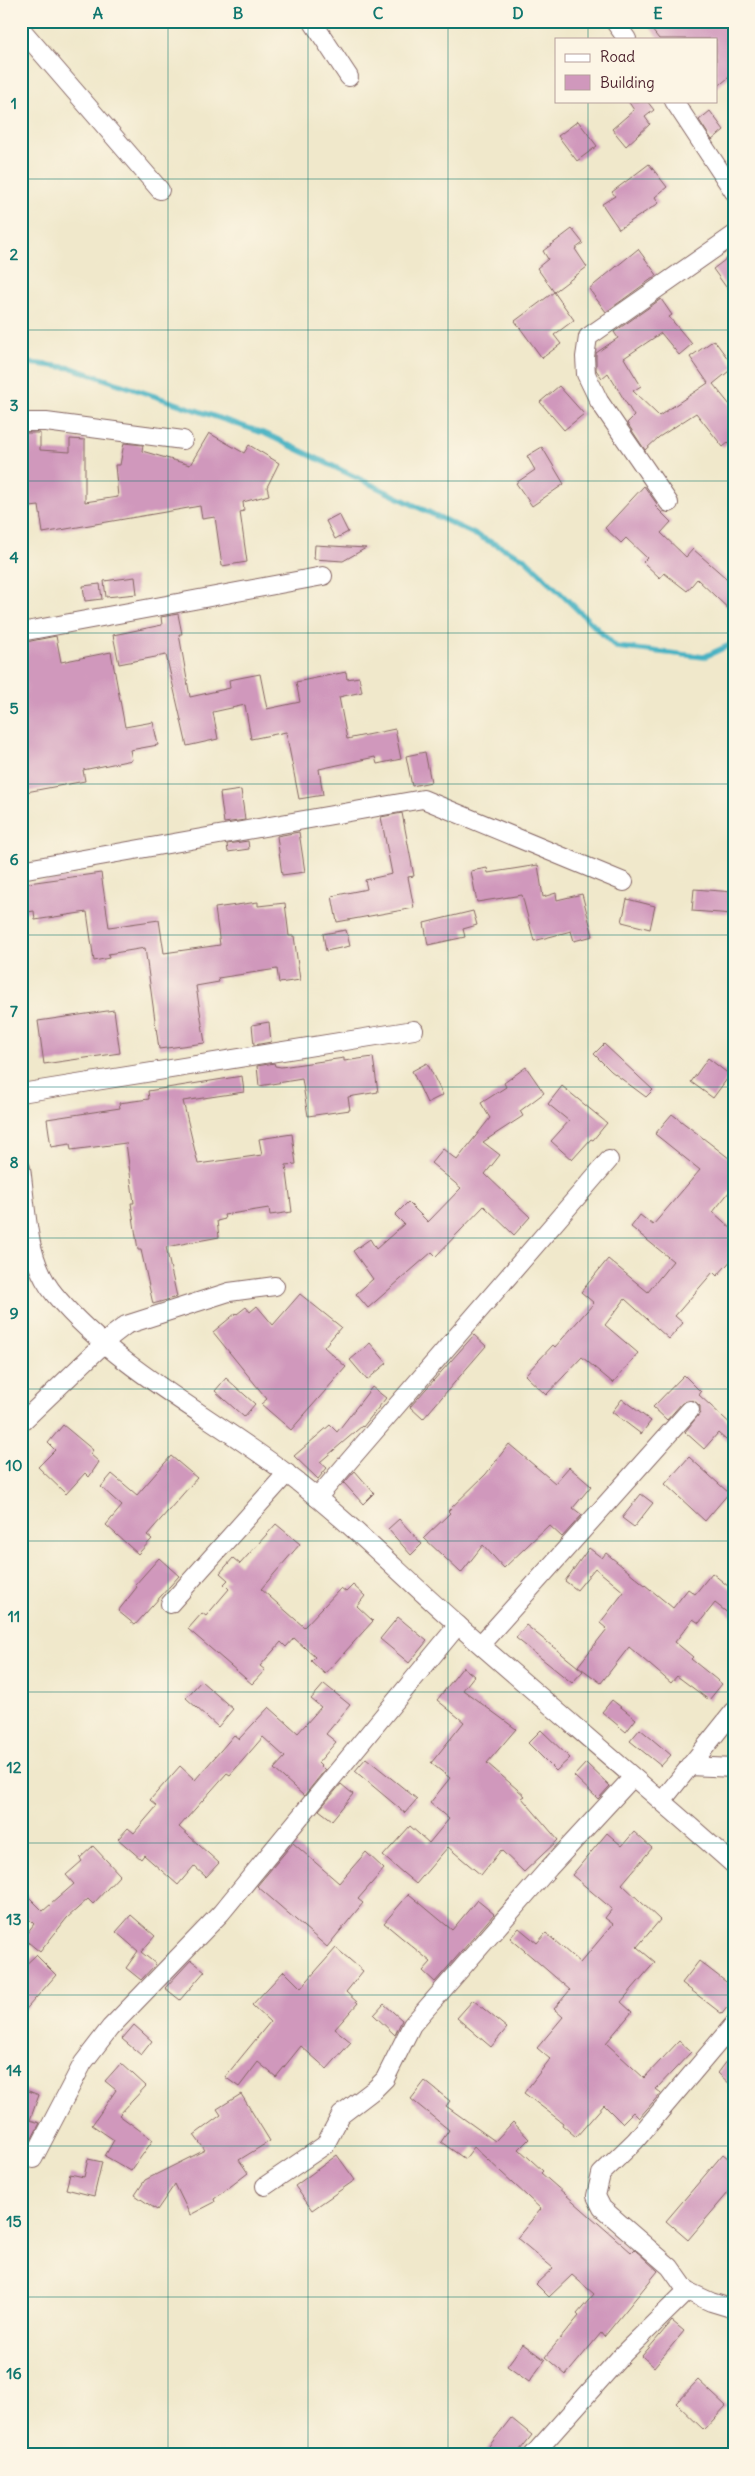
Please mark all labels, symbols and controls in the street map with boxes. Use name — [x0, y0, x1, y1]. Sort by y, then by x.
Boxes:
text: A — [93, 3, 103, 23]
text: B — [233, 3, 244, 23]
text: C — [373, 3, 384, 23]
text: D — [512, 3, 524, 23]
text: E — [653, 3, 663, 23]
legend — [555, 38, 718, 102]
text: Road — [600, 47, 635, 66]
text: Building — [600, 73, 655, 92]
text: 1 — [11, 93, 17, 113]
text: 2 — [10, 244, 19, 264]
text: 3 — [9, 395, 19, 415]
text: 4 — [9, 547, 19, 567]
text: 5 — [9, 698, 19, 718]
text: 6 — [9, 849, 19, 869]
text: 7 — [10, 1001, 18, 1021]
text: 8 — [9, 1152, 19, 1172]
text: 9 — [9, 1303, 19, 1323]
text: 10 — [6, 1455, 22, 1475]
text: 11 — [8, 1606, 20, 1626]
text: 12 — [6, 1757, 22, 1777]
text: 13 — [6, 1909, 22, 1929]
text: 14 — [6, 2060, 22, 2080]
text: 15 — [6, 2211, 22, 2231]
text: 16 — [6, 2363, 22, 2383]

